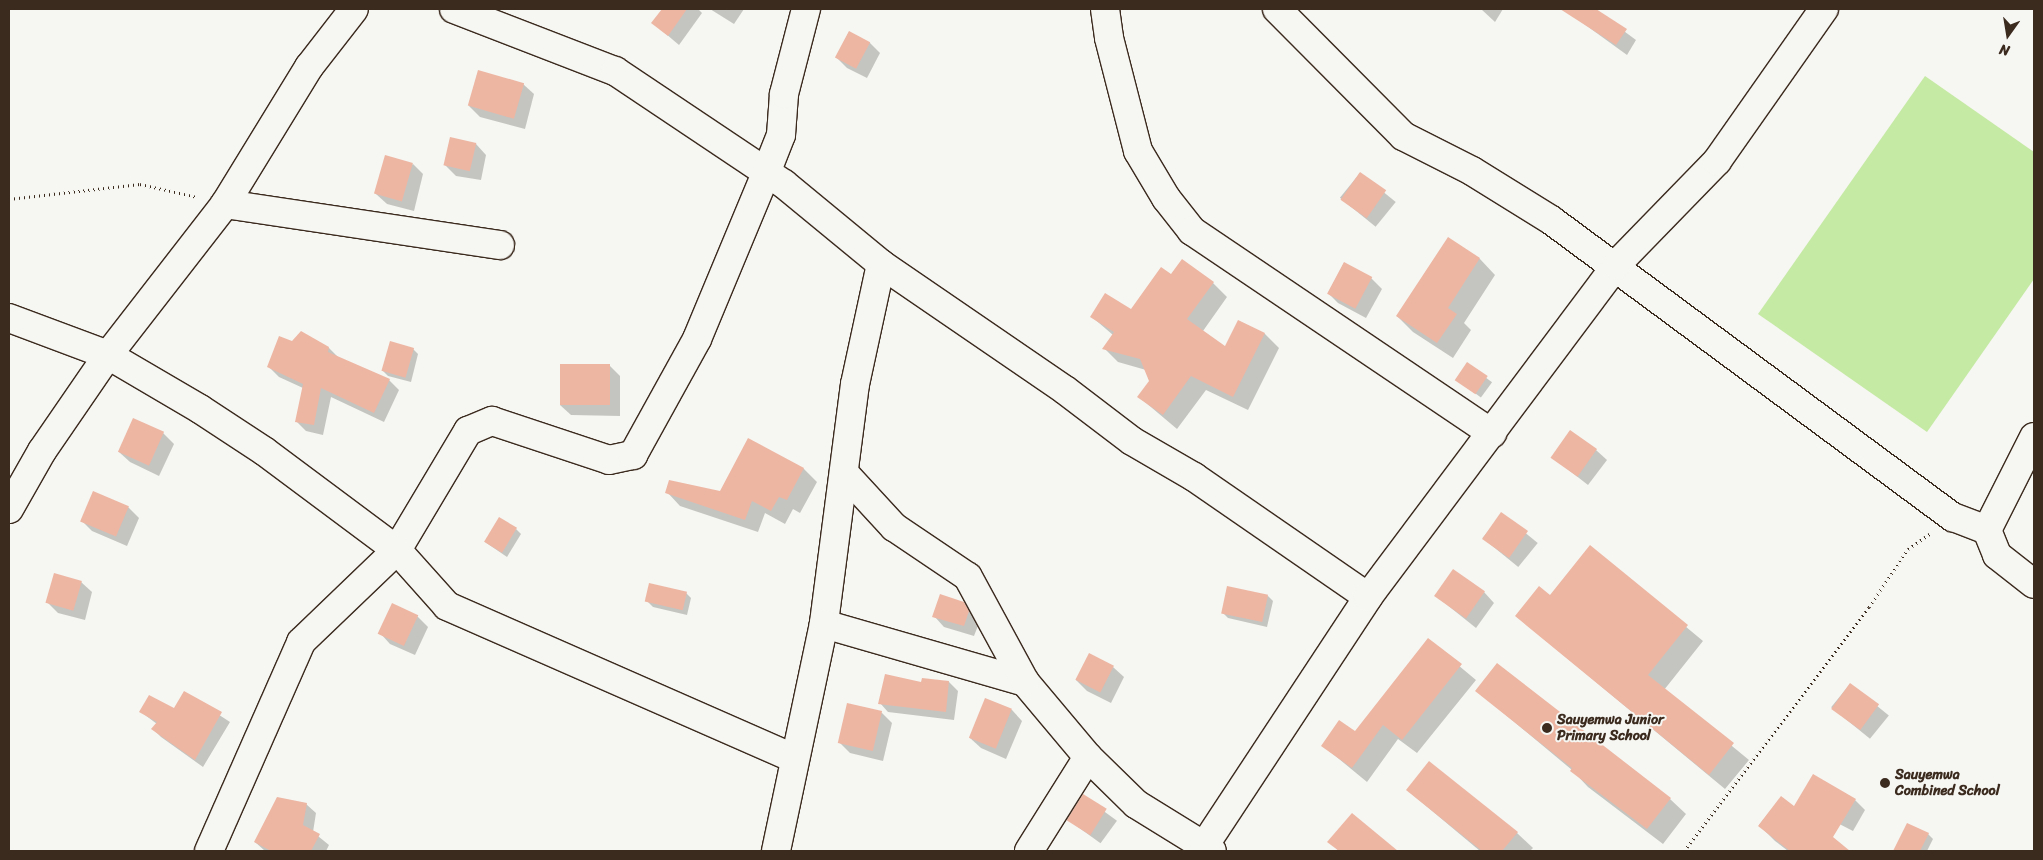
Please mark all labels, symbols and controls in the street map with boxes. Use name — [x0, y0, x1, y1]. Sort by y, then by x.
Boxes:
north arrow — [1983, 10, 2033, 60]
text: N — [1997, 37, 2012, 63]
place label: Sauyemwa Junior Primary School — [1557, 712, 1664, 744]
marker: Sauyemwa Junior Primary School — [1541, 722, 1553, 734]
place label: Sauyemwa Combined School — [1895, 767, 2000, 800]
marker: Sauyemwa Combined School — [1879, 777, 1891, 789]

